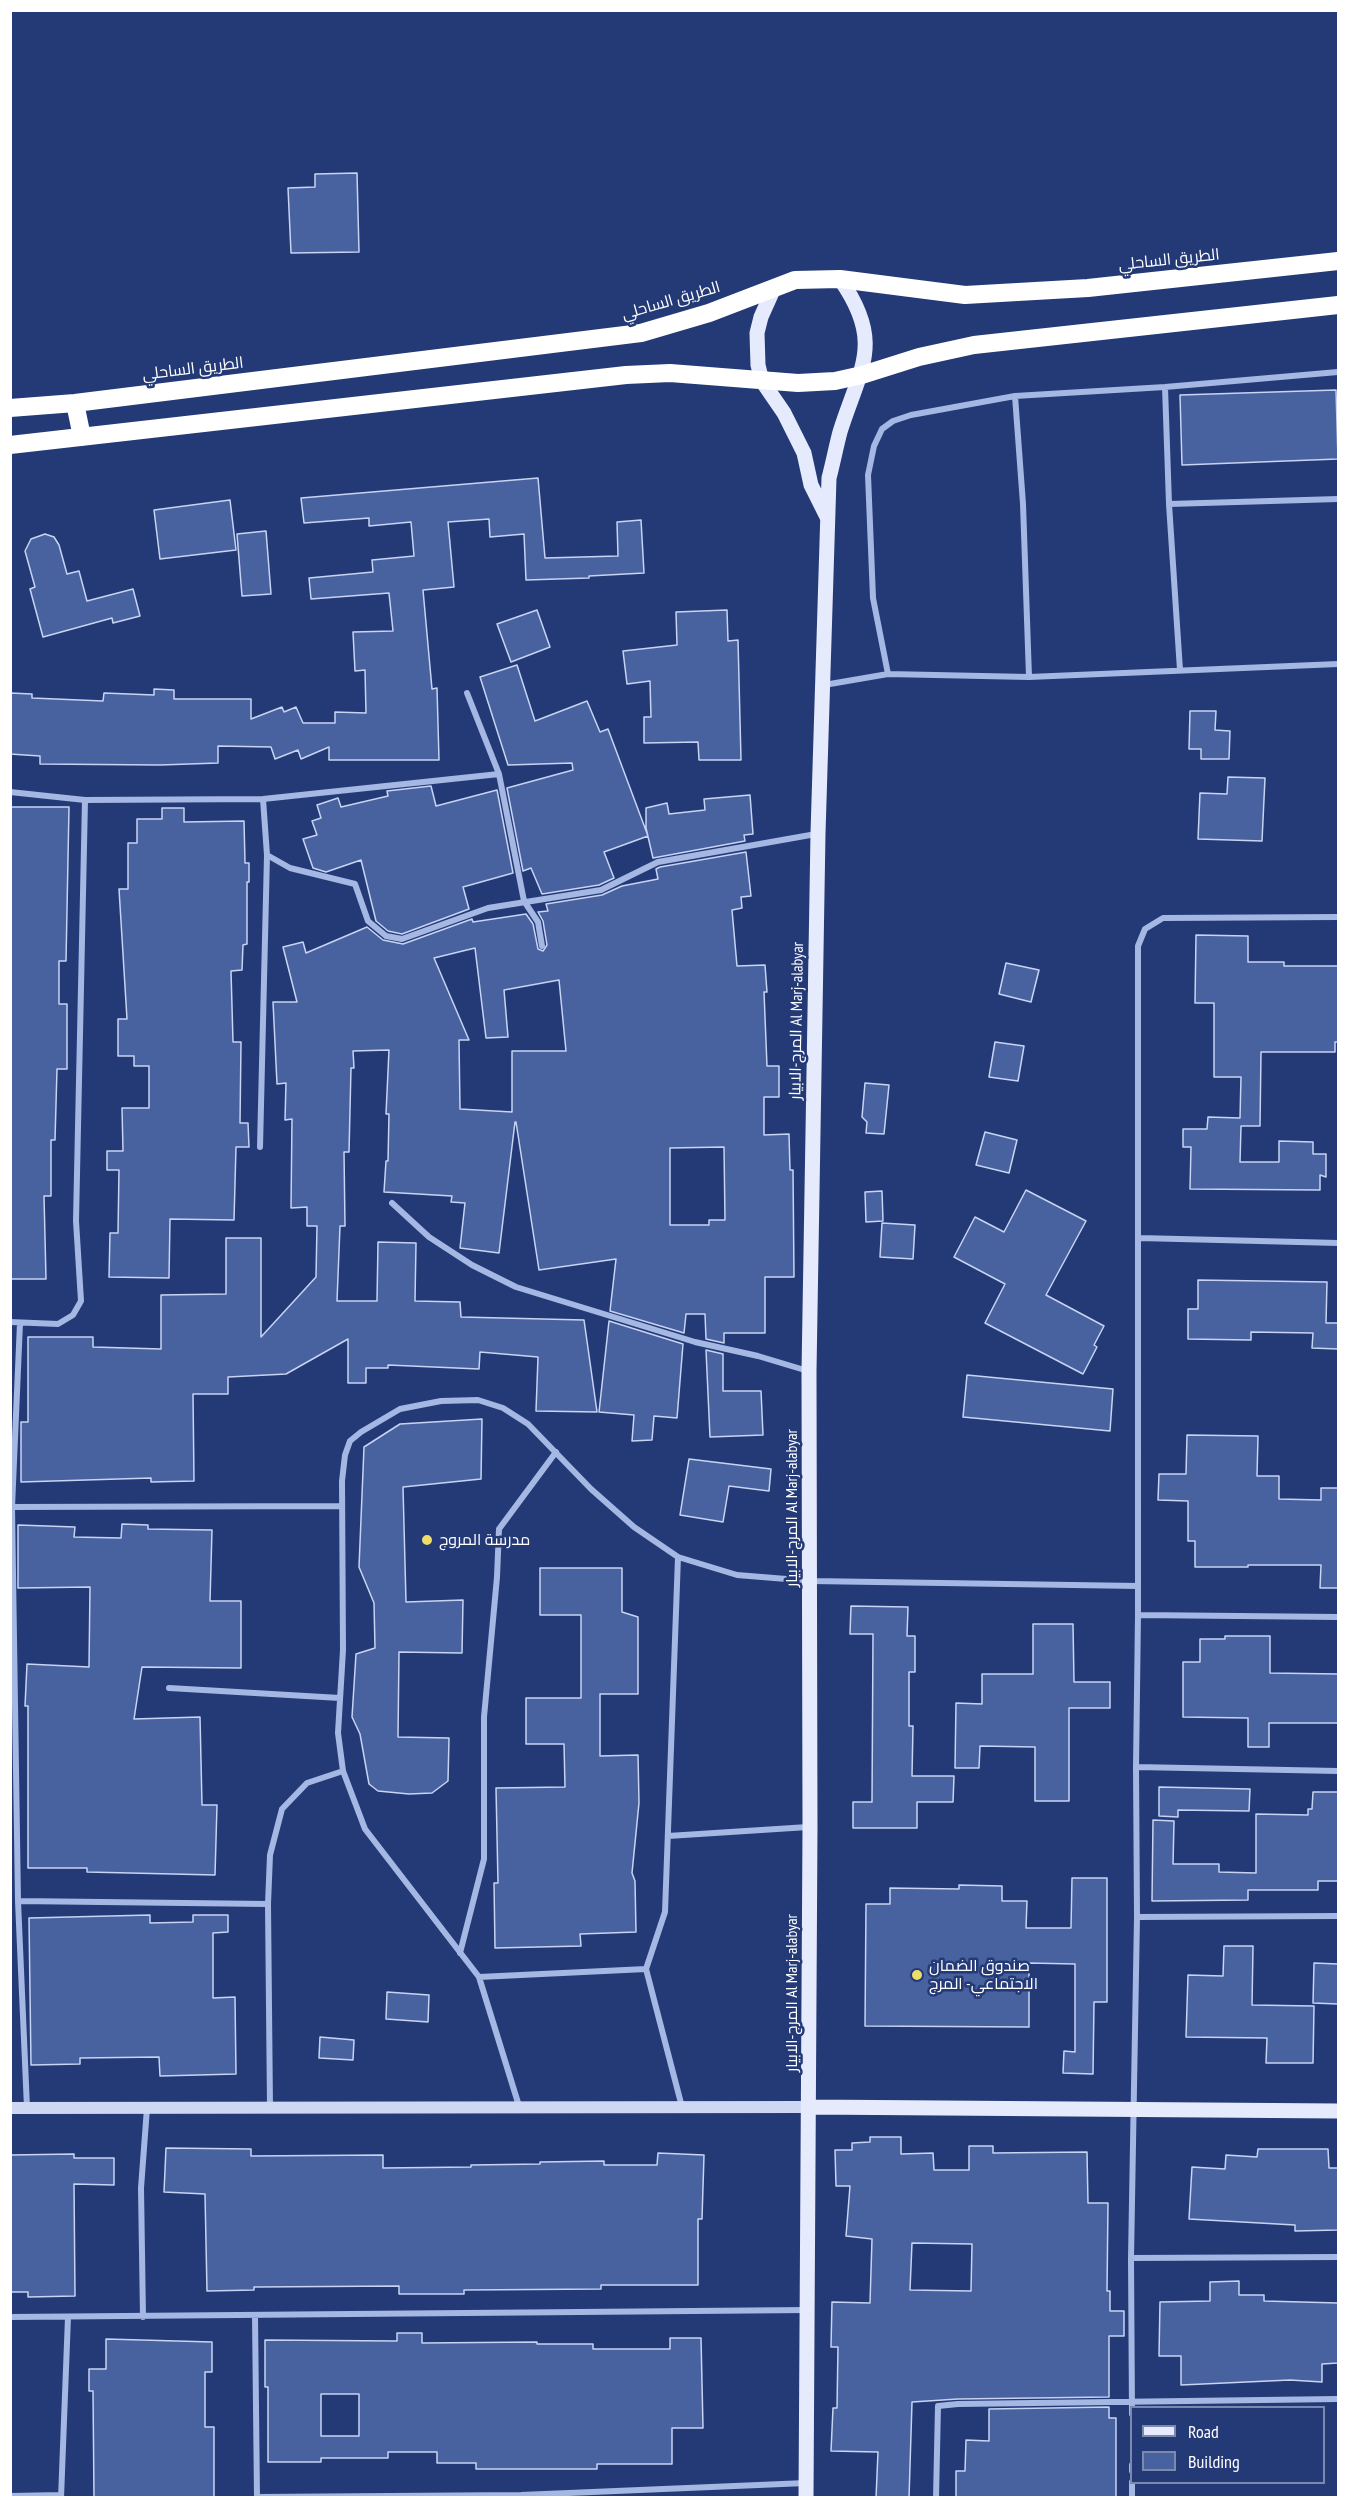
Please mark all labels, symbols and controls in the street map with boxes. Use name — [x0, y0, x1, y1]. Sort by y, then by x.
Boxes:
street label: الطريق الساحلي — [1117, 245, 1221, 275]
street label: الطريق الساحلي — [619, 278, 723, 324]
street label: الطريق الساحلي — [141, 353, 245, 385]
street label: المرج-الابيار Al Marj-alabyar — [786, 942, 808, 1100]
street label: المرج-الابيار Al Marj-alabyar — [782, 1429, 802, 1587]
place label: مدرسة المروج — [439, 1530, 530, 1550]
marker: مدرسة المروج — [420, 1533, 434, 1547]
street label: المرج-الابيار Al Marj-alabyar — [782, 1914, 802, 2072]
place label: صندوق الضمان الاجتماعي- المرج — [929, 1956, 1038, 1994]
marker: صندوق الضمان الاجتماعي- المرج — [910, 1968, 924, 1982]
legend — [1130, 2406, 1325, 2484]
text: Road — [1188, 2420, 1219, 2443]
text: Building — [1188, 2450, 1240, 2473]

